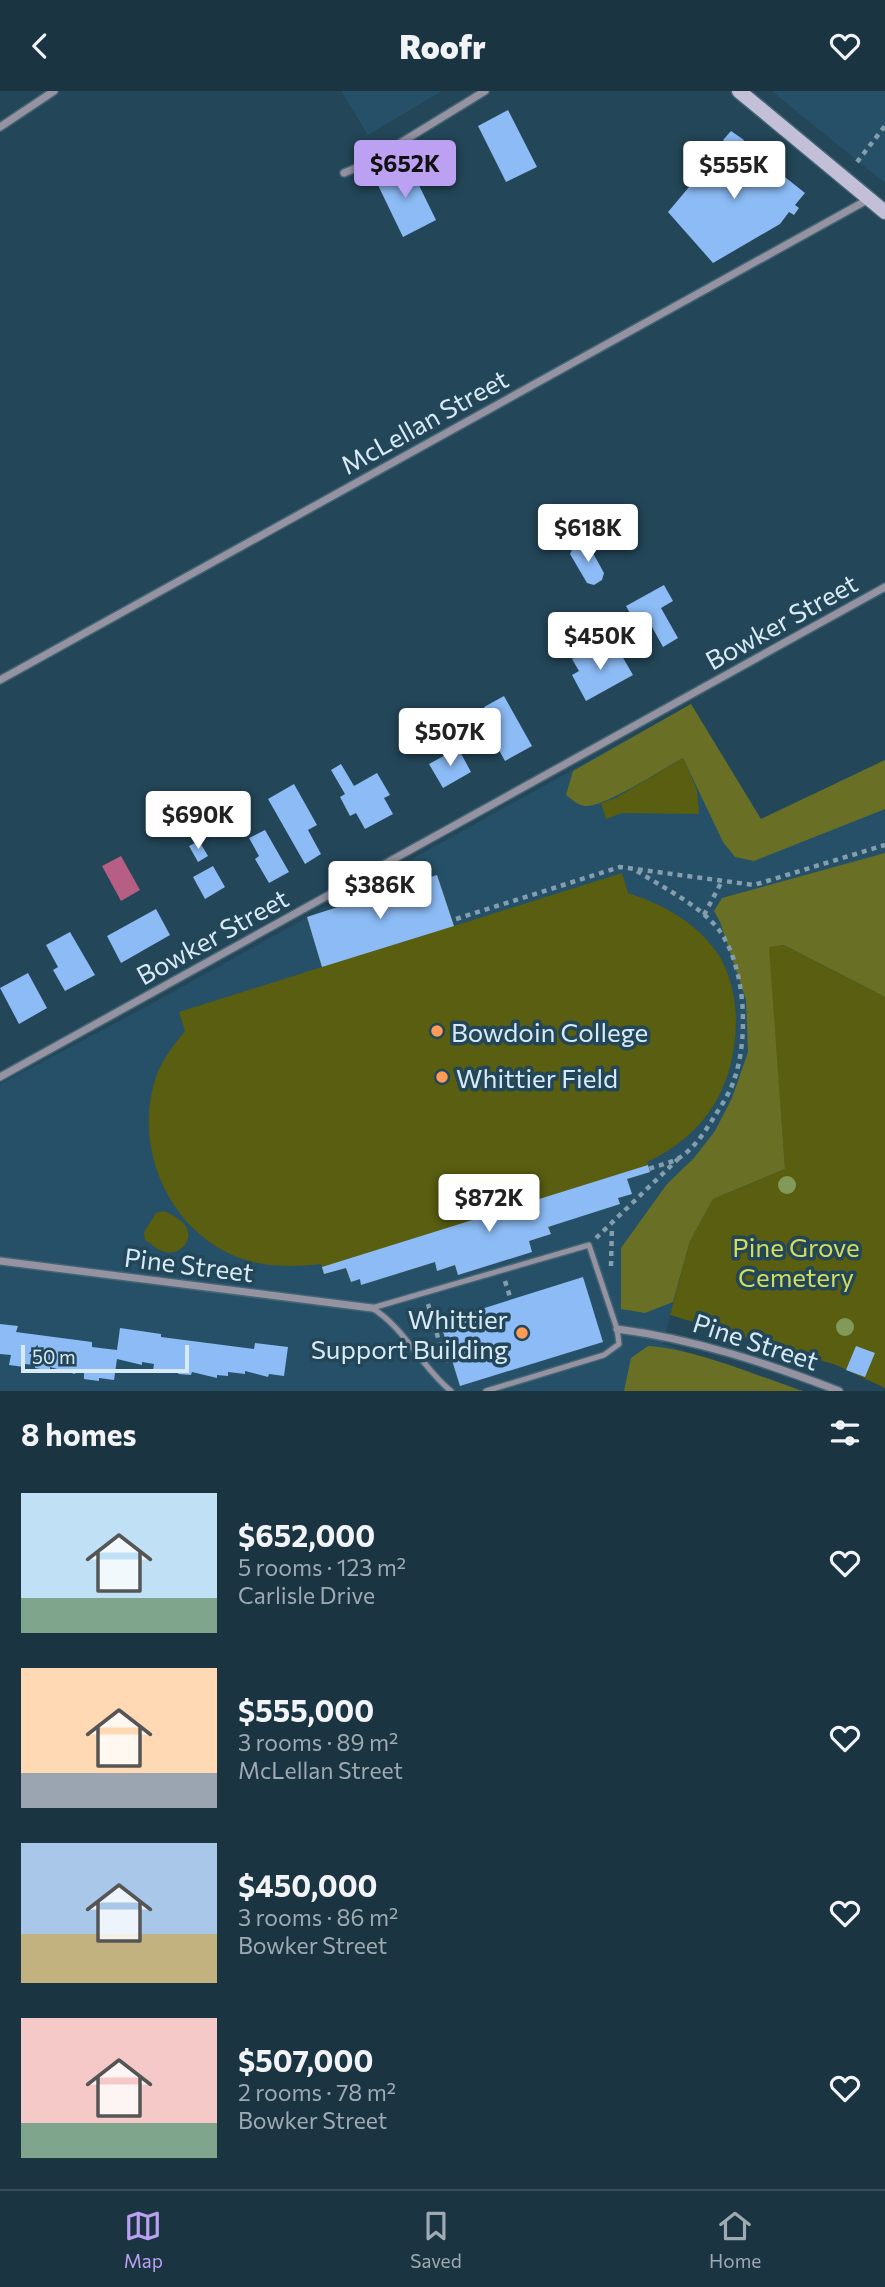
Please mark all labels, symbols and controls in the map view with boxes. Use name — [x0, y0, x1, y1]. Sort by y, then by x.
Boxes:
text: Roofr — [399, 26, 486, 66]
icon: back — [21, 27, 59, 65]
icon: heart — [826, 27, 864, 65]
pin: $652K — [356, 141, 454, 200]
pin: $555K — [685, 141, 783, 201]
text: $652K — [370, 149, 440, 177]
text: $555K — [699, 150, 769, 178]
street label: McLellan Street — [335, 362, 513, 480]
pin: $618K — [539, 505, 637, 564]
text: $618K — [554, 513, 622, 541]
street label: Bowker Street — [700, 567, 862, 675]
pin: $450K — [551, 613, 649, 672]
text: $450K — [564, 621, 636, 649]
pin: $507K — [401, 709, 499, 768]
text: $507K — [415, 717, 485, 745]
pin: $690K — [149, 791, 247, 851]
text: $690K — [162, 800, 234, 828]
pin: $386K — [331, 861, 429, 921]
text: $386K — [344, 870, 416, 898]
street label: Bowker Street — [131, 882, 293, 990]
place label: Bowdoin College — [451, 1016, 648, 1047]
marker: Bowdoin College — [429, 1023, 445, 1039]
place label: Whittier Field — [456, 1062, 618, 1093]
marker: Whittier Field — [434, 1069, 450, 1085]
pin: $872K — [440, 1175, 538, 1234]
text: $872K — [454, 1183, 524, 1211]
park label: Pine Grove Cemetery — [732, 1231, 860, 1292]
street label: Pine Street — [123, 1241, 255, 1287]
place label: Whittier Support Building — [311, 1303, 508, 1364]
street label: Pine Street — [689, 1306, 823, 1376]
marker: Whittier Support Building — [514, 1325, 530, 1341]
scale bar — [21, 1342, 189, 1374]
text: 50 m — [32, 1345, 76, 1368]
icon: filters — [826, 1414, 864, 1452]
text: 8 homes — [21, 1415, 137, 1452]
text: $652,000 — [238, 1516, 375, 1553]
icon: home — [77, 1521, 161, 1605]
icon: heart — [826, 1544, 864, 1582]
text: 5 rooms · 123 m² — [238, 1553, 406, 1581]
text: Carlisle Drive — [238, 1581, 375, 1609]
text: $555,000 — [238, 1691, 374, 1728]
icon: home — [77, 1696, 161, 1780]
icon: heart — [826, 1719, 864, 1757]
text: 3 rooms · 89 m² — [238, 1728, 398, 1756]
text: McLellan Street — [238, 1756, 403, 1784]
text: $450,000 — [238, 1866, 378, 1903]
icon: home — [77, 1871, 161, 1955]
icon: heart — [826, 1894, 864, 1932]
text: 3 rooms · 86 m² — [238, 1903, 398, 1931]
text: Bowker Street — [238, 1931, 387, 1959]
text: $507,000 — [238, 2041, 373, 2078]
icon: home — [77, 2046, 161, 2130]
icon: heart — [826, 2069, 864, 2107]
text: 2 rooms · 78 m² — [238, 2078, 396, 2106]
text: Bowker Street — [238, 2106, 387, 2134]
tab: Map — [124, 2207, 163, 2272]
tab: Saved — [410, 2207, 462, 2272]
tab: Home — [709, 2207, 761, 2272]

